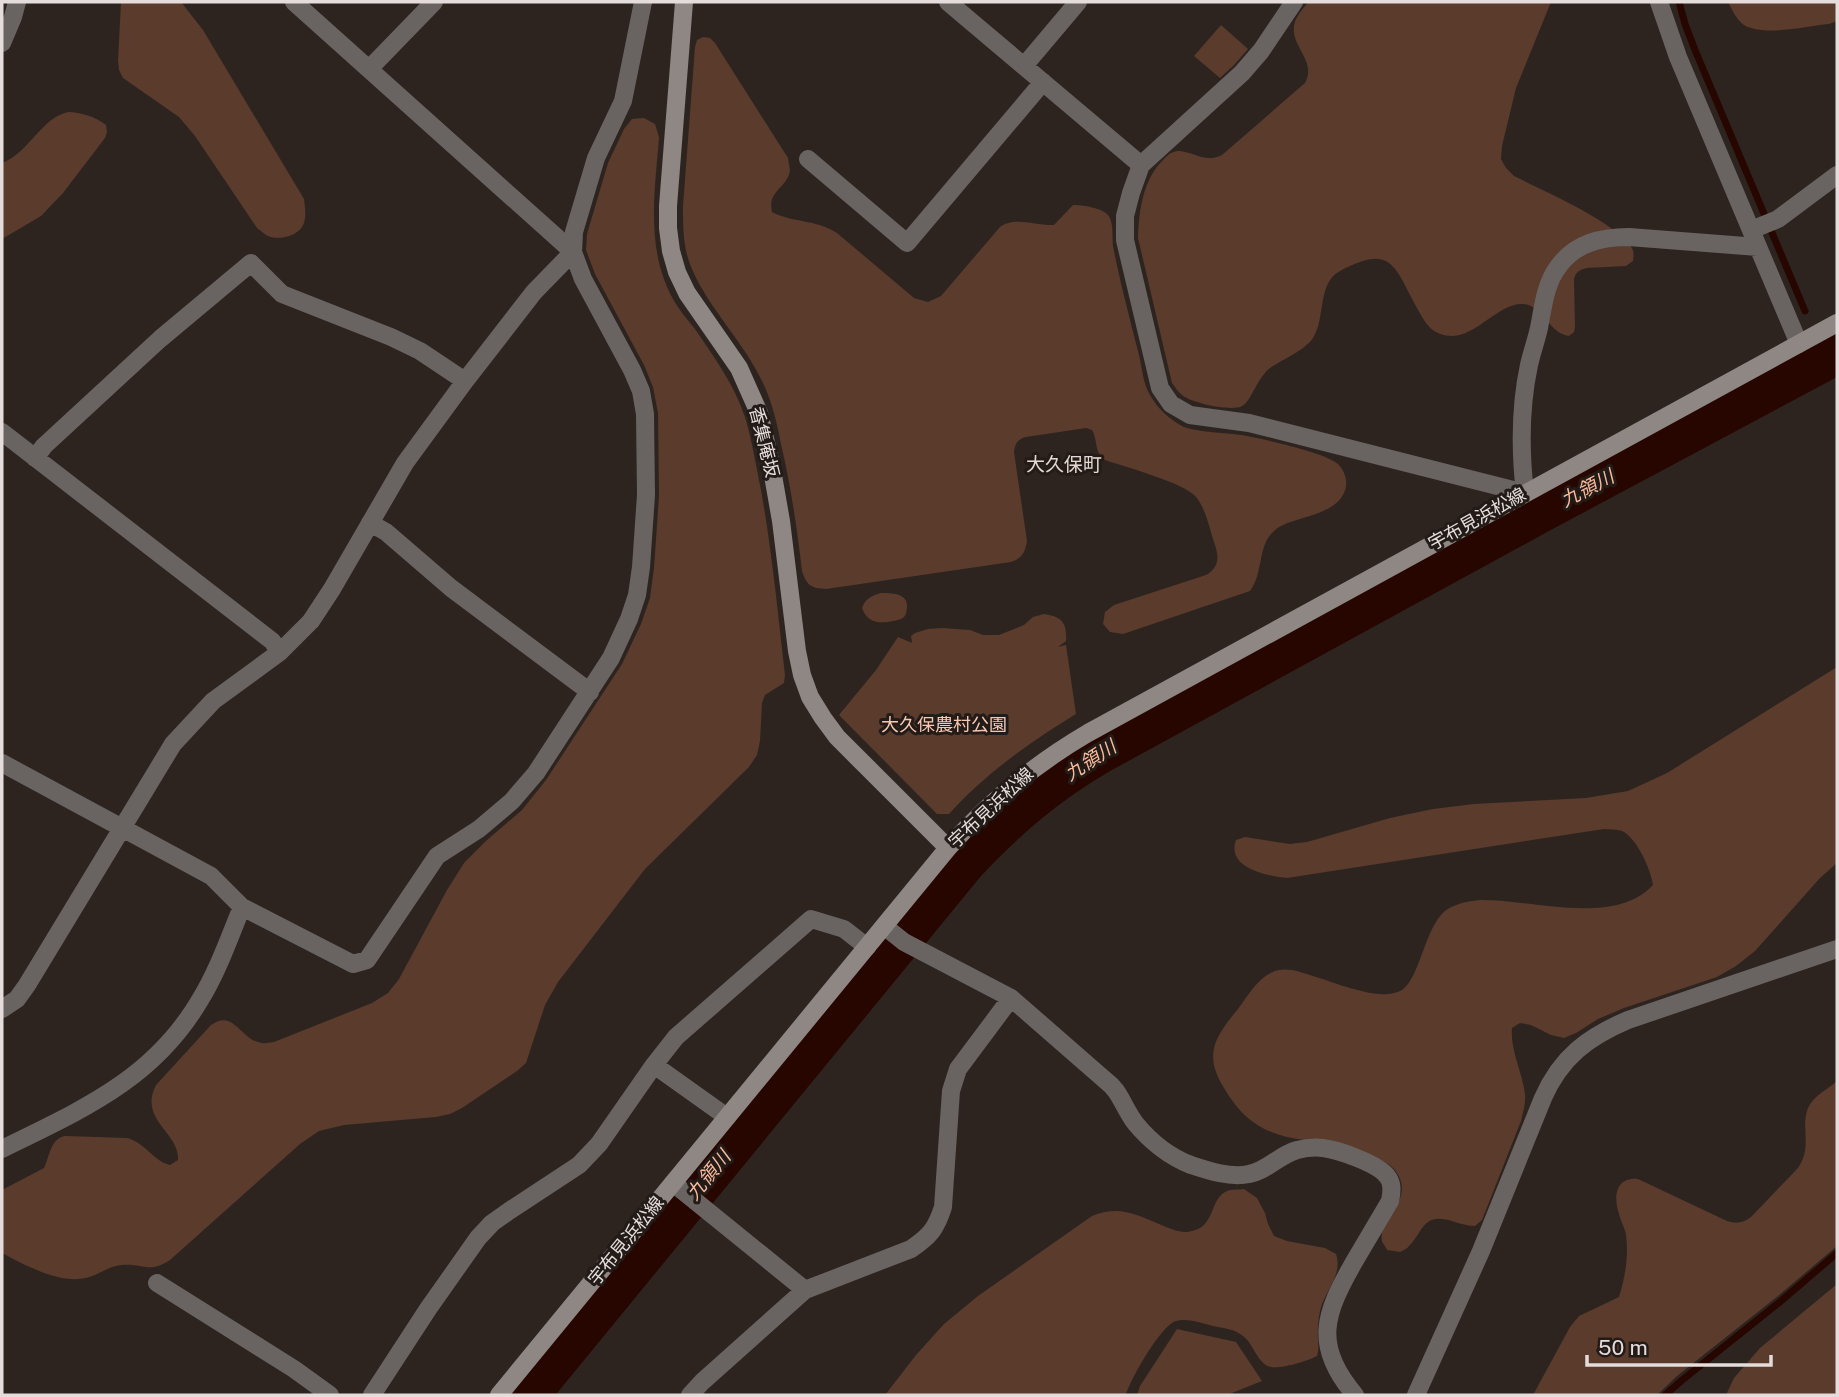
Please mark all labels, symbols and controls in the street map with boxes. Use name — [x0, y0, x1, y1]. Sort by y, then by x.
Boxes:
street label: 香集庵坂 — [746, 404, 783, 479]
district label: 大久保町 — [1026, 453, 1102, 475]
water label: 九領川 — [1557, 464, 1619, 511]
street label: 宇布見浜松線 — [1424, 483, 1529, 554]
park label: 大久保農村公園 — [881, 714, 1007, 735]
water label: 九領川 — [1060, 734, 1122, 785]
street label: 宇布見浜松線 — [944, 763, 1037, 852]
water label: 九領川 — [682, 1144, 736, 1204]
street label: 宇布見浜松線 — [583, 1192, 668, 1289]
scale bar — [1587, 1324, 1771, 1368]
text: 50 m — [1598, 1335, 1648, 1360]

